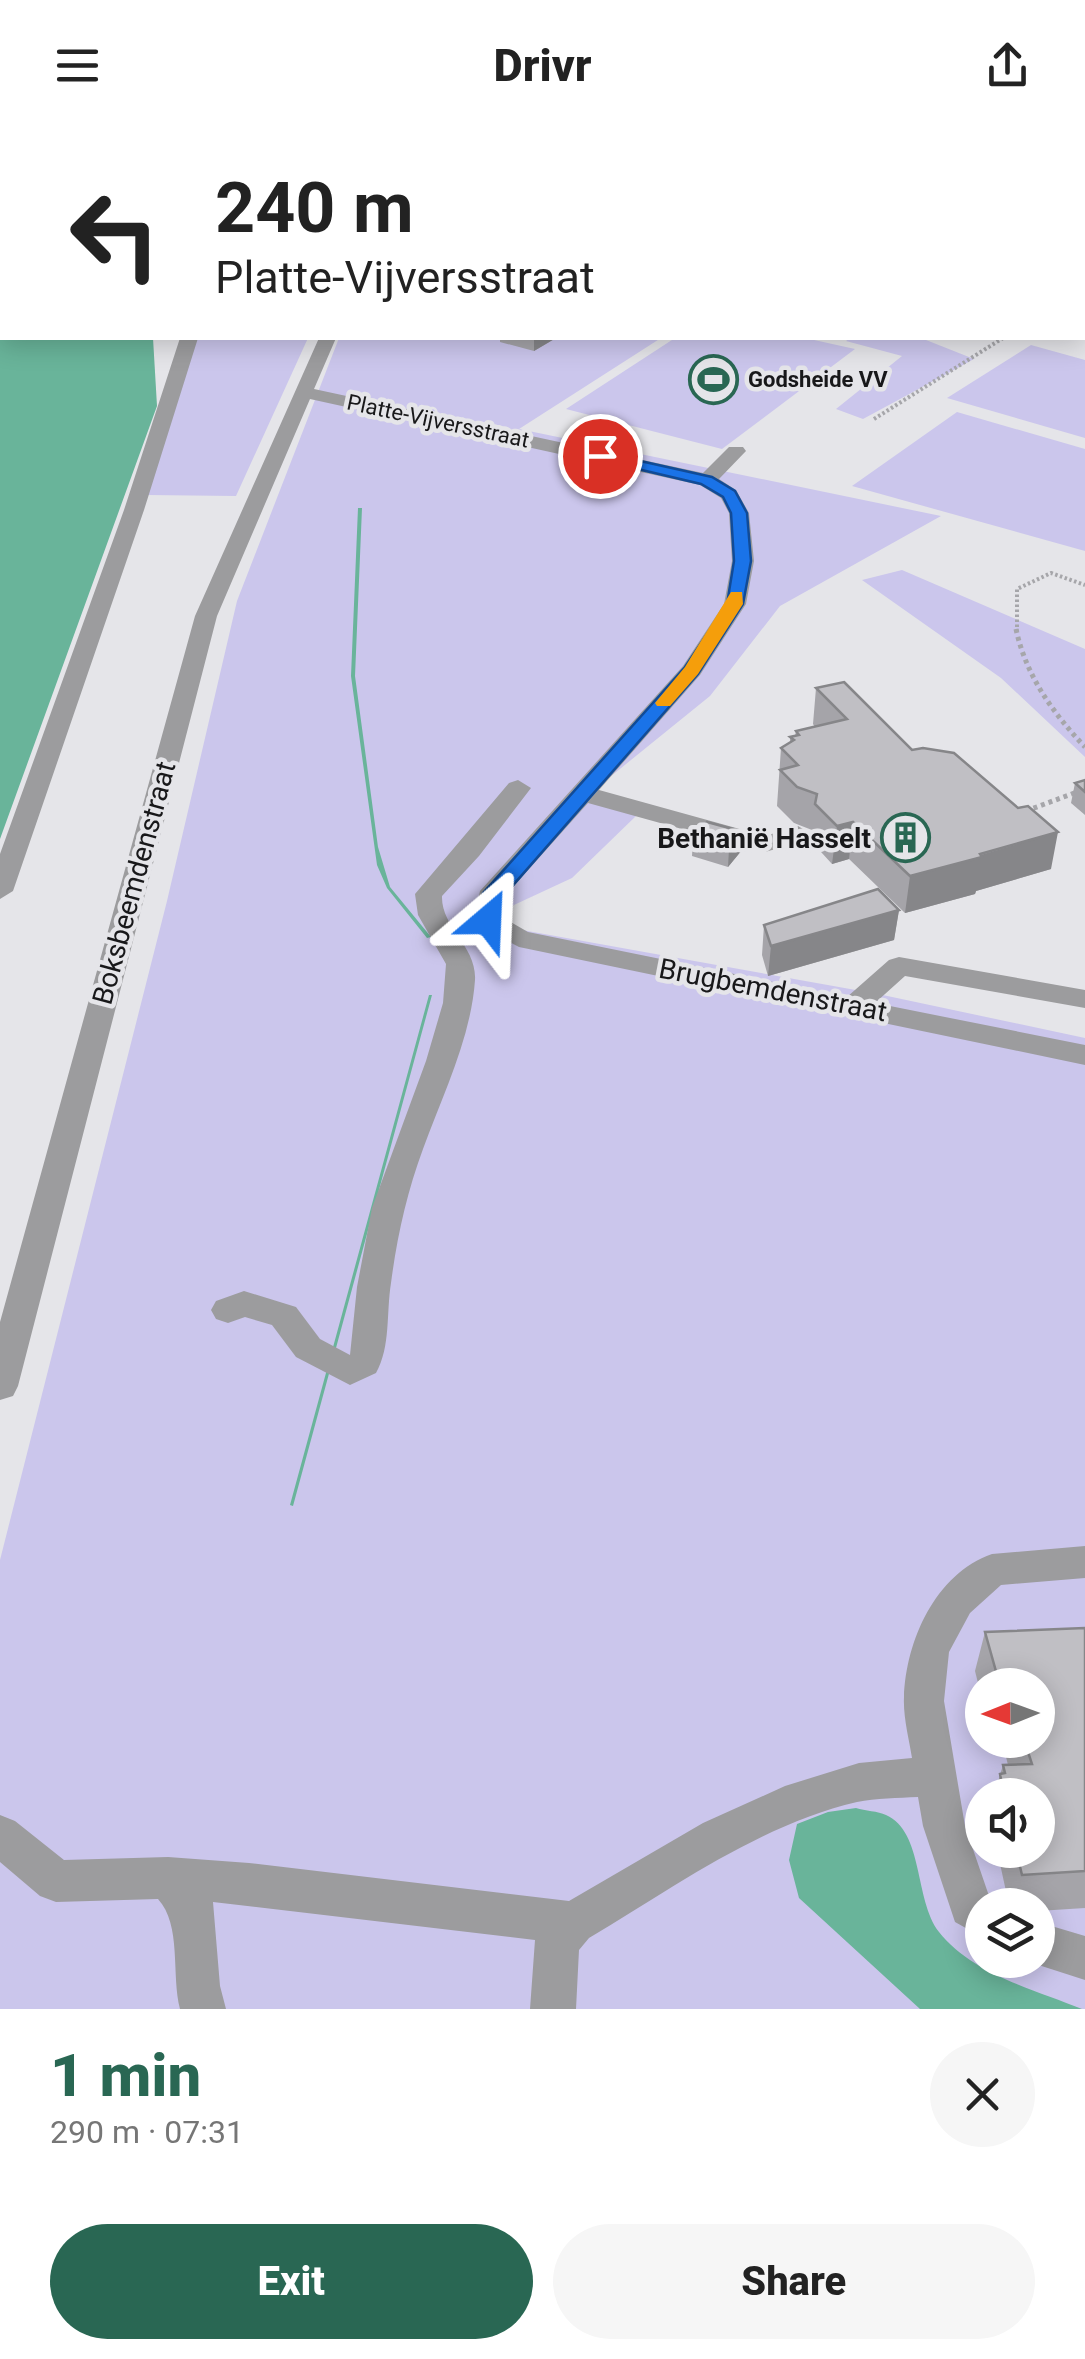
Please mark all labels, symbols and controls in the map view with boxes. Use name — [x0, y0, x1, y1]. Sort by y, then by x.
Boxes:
icon: menu — [50, 38, 105, 93]
icon: share — [980, 38, 1035, 93]
text: Drivr — [494, 39, 591, 92]
text: 240 m — [215, 167, 414, 249]
icon: left — [50, 170, 180, 300]
text: Platte-Vijversstraat — [215, 251, 595, 304]
sports icon: Godsheide VV — [687, 353, 739, 405]
place label: Godsheide VV — [748, 367, 888, 392]
street label: Platte-Vijversstraat — [345, 389, 531, 453]
pin — [558, 414, 643, 499]
icon: arrive — [573, 429, 628, 484]
street label: Boksbeemdenstraat — [86, 758, 182, 1008]
building icon: Bethanië Hasselt — [880, 812, 932, 864]
place label: Bethanië Hasselt — [657, 822, 871, 855]
position arrow — [436, 868, 540, 972]
street label: Brugbemdenstraat — [656, 952, 890, 1028]
north arrow — [965, 1668, 1055, 1758]
map controls — [965, 1668, 1055, 1978]
button: sound — [965, 1778, 1055, 1868]
button: layers — [965, 1888, 1055, 1978]
text: 1 min — [50, 2040, 201, 2111]
button: close — [930, 2042, 1035, 2147]
text: 290 m · 07:31 — [50, 2113, 244, 2151]
button: Exit — [50, 2224, 533, 2339]
button: Share — [553, 2224, 1035, 2339]

